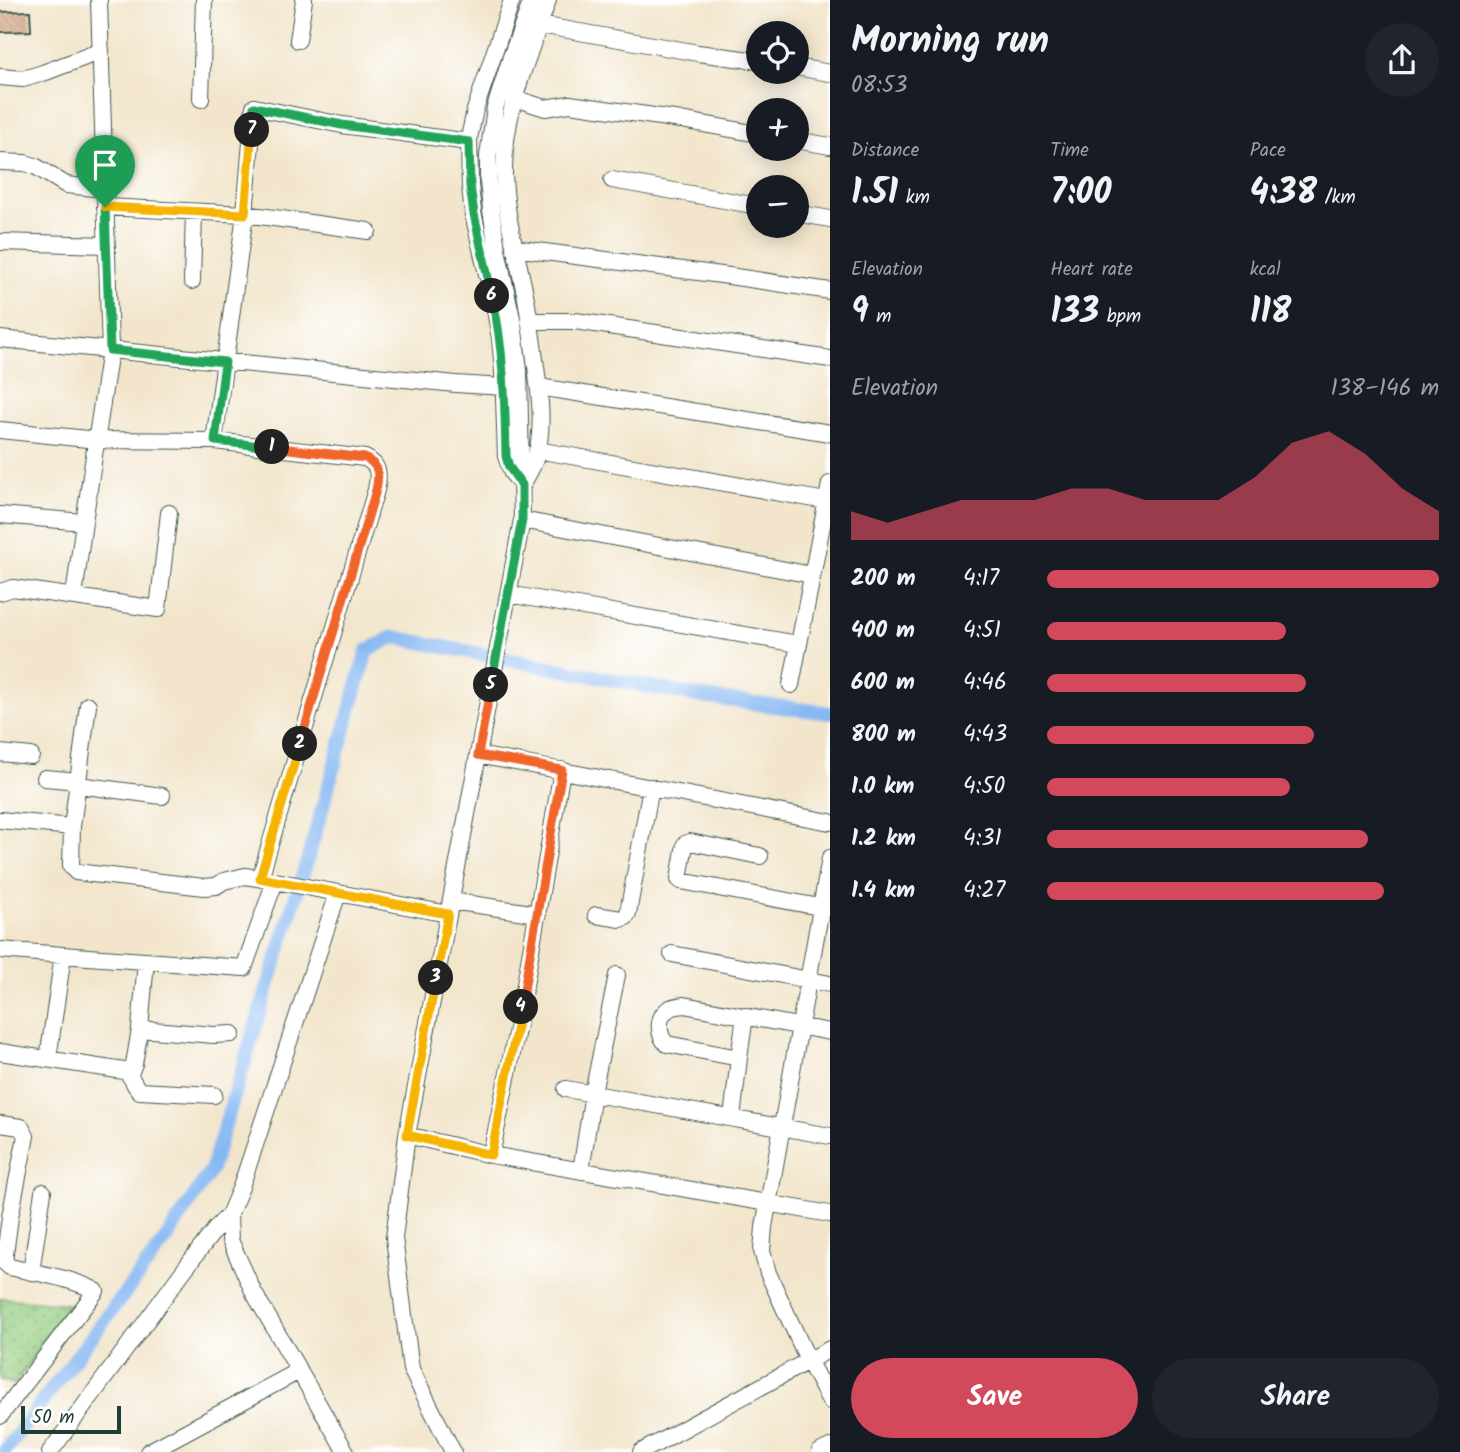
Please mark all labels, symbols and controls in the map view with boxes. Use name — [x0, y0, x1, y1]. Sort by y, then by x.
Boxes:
text: Morning run — [851, 12, 1049, 72]
map controls — [746, 21, 809, 238]
button: locate — [746, 21, 809, 84]
button: share — [1365, 23, 1439, 97]
text: 08:53 — [851, 68, 908, 104]
button: + — [746, 98, 809, 161]
pin: 7 — [234, 113, 270, 148]
text: 7 — [247, 114, 256, 144]
pin — [75, 135, 135, 207]
text: Distance — [851, 136, 919, 166]
text: Time — [1050, 136, 1089, 166]
text: Pace — [1250, 136, 1286, 166]
icon: arrive — [86, 146, 124, 184]
text: 1.51 — [851, 166, 898, 222]
text: 7:00 — [1050, 166, 1111, 222]
text: 4:38 — [1250, 166, 1317, 222]
button: − — [746, 175, 809, 238]
text: km — [898, 183, 930, 213]
text: /km — [1317, 183, 1356, 213]
text: Elevation — [851, 255, 923, 285]
text: Heart rate — [1050, 255, 1133, 285]
text: kcal — [1250, 255, 1281, 285]
pin: 6 — [475, 278, 510, 314]
text: 6 — [486, 280, 497, 310]
text: 9 — [851, 285, 869, 341]
text: 133 — [1050, 285, 1099, 341]
text: 118 — [1250, 285, 1291, 341]
text: m — [869, 302, 891, 332]
text: bpm — [1099, 302, 1141, 332]
text: Elevation — [851, 371, 938, 407]
text: 138–146 m — [1331, 371, 1439, 407]
pin: 1 — [254, 430, 290, 464]
text: 1 — [269, 431, 274, 461]
text: 200 m — [851, 561, 916, 597]
text: 4:17 — [963, 561, 999, 597]
text: 400 m — [851, 613, 915, 649]
text: 4:51 — [963, 613, 1001, 649]
text: 600 m — [851, 665, 915, 701]
text: 4:46 — [963, 665, 1007, 701]
pin: 5 — [474, 668, 508, 702]
text: 5 — [486, 669, 495, 699]
text: 800 m — [851, 717, 916, 753]
text: 4:43 — [963, 717, 1007, 753]
pin: 2 — [282, 726, 318, 762]
text: 2 — [294, 728, 305, 758]
text: 1.0 km — [851, 769, 914, 805]
text: 4:50 — [963, 769, 1005, 805]
text: 1.2 km — [851, 821, 916, 857]
text: 4:31 — [963, 821, 1002, 857]
text: 1.4 km — [851, 873, 915, 909]
text: 4:27 — [963, 873, 1005, 909]
pin: 3 — [418, 960, 453, 996]
text: 3 — [430, 962, 441, 992]
pin: 4 — [504, 990, 538, 1024]
text: 4 — [515, 991, 526, 1021]
button: Save — [851, 1358, 1138, 1438]
button: Share — [1152, 1358, 1439, 1438]
scale bar — [21, 1403, 121, 1435]
text: 50 m — [32, 1403, 74, 1433]

